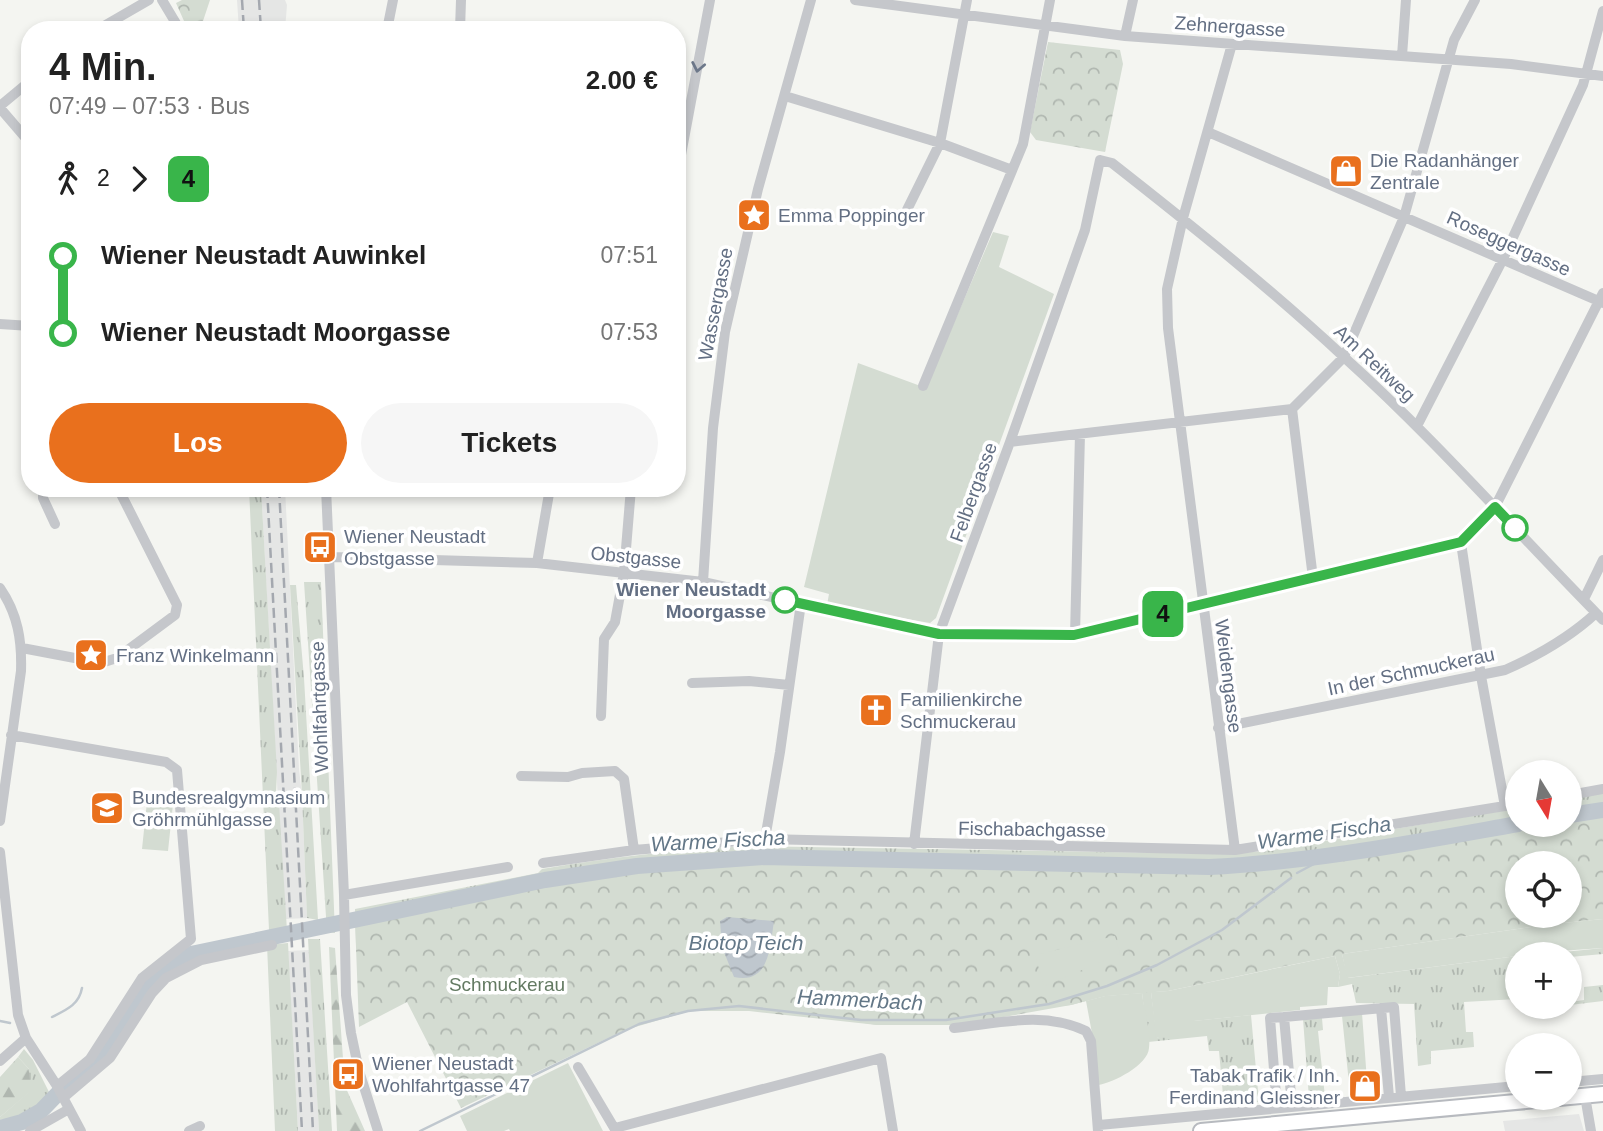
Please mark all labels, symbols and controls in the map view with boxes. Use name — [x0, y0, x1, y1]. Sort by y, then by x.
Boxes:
street label: Zehnergasse — [1174, 12, 1286, 41]
text: 4 Min. — [49, 46, 157, 88]
one-way arrow — [691, 61, 706, 73]
text: 2.00 € — [586, 65, 658, 95]
text: 07:49 – 07:53 · Bus — [49, 93, 250, 119]
place label: Die Radanhänger Zentrale — [1370, 150, 1520, 193]
shop icon: Die Radanhänger Zentrale — [1327, 152, 1365, 190]
icon: walk — [49, 160, 87, 198]
icon: forward — [120, 160, 158, 198]
text: 2 — [97, 165, 110, 191]
text: 4 — [182, 165, 195, 192]
place icon: Emma Poppinger — [735, 196, 773, 234]
place label: Emma Poppinger — [778, 205, 925, 226]
street label: Roseggergasse — [1444, 207, 1574, 280]
text: Wiener Neustadt Auwinkel — [101, 240, 426, 270]
text: 07:51 — [600, 242, 658, 268]
street label: Wassergasse — [694, 246, 737, 362]
text: Wiener Neustadt Moorgasse — [101, 317, 450, 347]
text: 07:53 — [600, 319, 658, 345]
street label: Am Reitweg — [1330, 321, 1419, 406]
button: Los — [49, 403, 347, 483]
button: Tickets — [361, 403, 658, 483]
street label: Felbergasse — [946, 439, 1001, 545]
unlabelled marker — [1502, 515, 1528, 541]
place label: Wiener Neustadt Obstgasse — [344, 526, 486, 569]
bus stop icon: Wiener Neustadt Obstgasse — [301, 528, 339, 566]
street label: Obstgasse — [590, 542, 682, 573]
place label: Wiener Neustadt Moorgasse — [616, 579, 767, 622]
marker: Wiener Neustadt Moorgasse — [772, 587, 798, 613]
line badge: 4 — [1140, 591, 1186, 637]
text: 4 — [1156, 600, 1170, 627]
street label: Weidengasse — [1211, 618, 1246, 734]
place icon: Franz Winkelmann — [72, 636, 110, 674]
street label: Wohlfahrtgasse — [307, 641, 332, 773]
street label: In der Schmuckerau — [1326, 644, 1496, 699]
place label: Franz Winkelmann — [116, 645, 274, 666]
place label: Familienkirche Schmuckerau — [900, 689, 1022, 732]
church icon: Familienkirche Schmuckerau — [857, 691, 895, 729]
north arrow — [1505, 760, 1582, 836]
map controls — [1505, 760, 1582, 1110]
place label: Bundesrealgymnasium Gröhrmühlgasse — [132, 787, 325, 830]
school or university icon: Bundesrealgymnasium Gröhrmühlgasse — [88, 789, 126, 827]
water label: Warme Fischa — [1255, 812, 1392, 853]
street label: Fischabachgasse — [958, 818, 1106, 841]
water label: Warme Fischa — [650, 825, 786, 856]
button: locate — [1505, 851, 1582, 928]
water label: Biotop Teich — [689, 931, 803, 954]
button: + — [1505, 942, 1582, 1019]
park label: Schmuckerau — [449, 974, 565, 995]
water label: Hammerbach — [796, 985, 924, 1014]
button: − — [1505, 1033, 1582, 1110]
place label: Wiener Neustadt Wohlfahrtgasse 47 — [372, 1053, 530, 1096]
bus stop icon: Wiener Neustadt Wohlfahrtgasse 47 — [329, 1055, 367, 1093]
place label: Tabak Trafik / Inh. Ferdinand Gleissner — [1169, 1065, 1341, 1108]
shop icon: Tabak Trafik / Inh. Ferdinand Gleissner — [1346, 1067, 1384, 1105]

